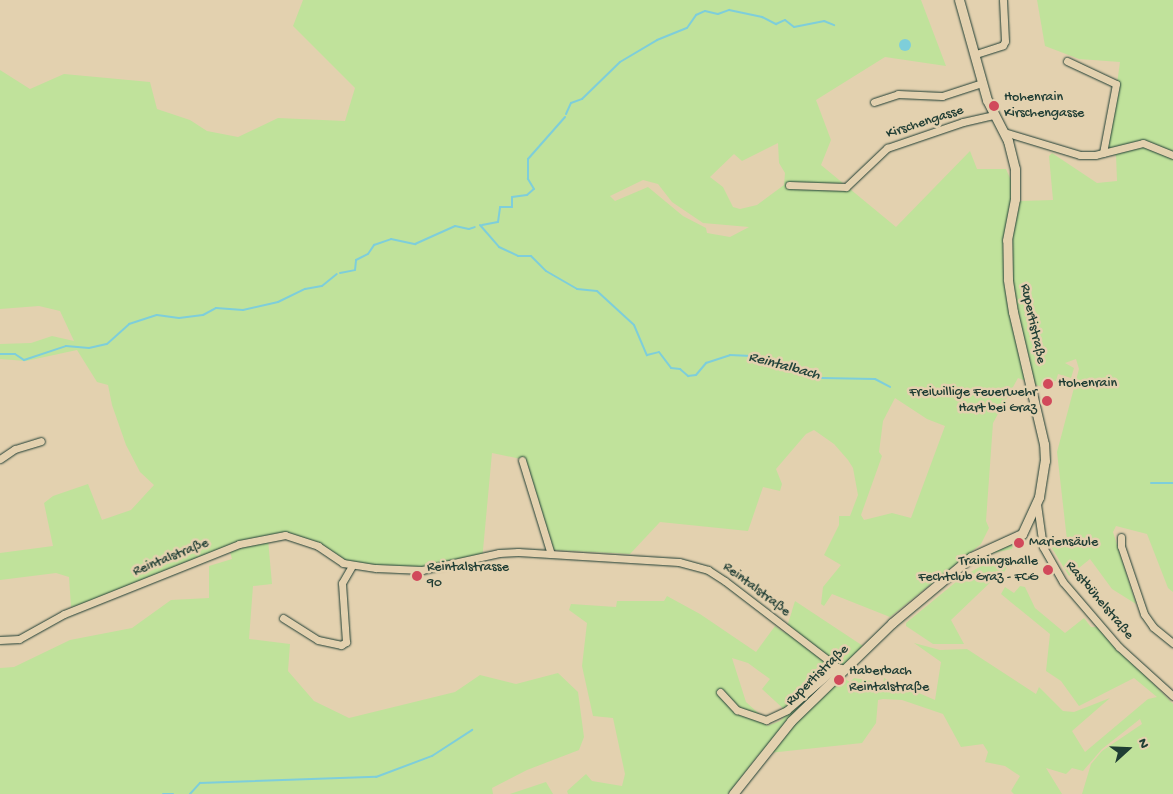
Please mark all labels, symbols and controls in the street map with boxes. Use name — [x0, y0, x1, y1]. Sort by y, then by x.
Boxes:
place label: Hohenrain Kirschengasse — [1004, 90, 1084, 122]
marker: Hohenrain Kirschengasse — [988, 100, 1000, 112]
street label: Kirschengasse — [884, 103, 966, 143]
street label: Rupertistraße — [1015, 283, 1049, 365]
water label: Reintalbach — [746, 349, 822, 385]
place label: Hohenrain — [1058, 376, 1117, 392]
marker: Hohenrain — [1042, 378, 1054, 390]
place label: Freiwillige Feuerwehr Hart bei Graz — [909, 385, 1037, 418]
marker: Freiwillige Feuerwehr Hart bei Graz — [1041, 395, 1053, 407]
street label: Reintalstraße — [131, 535, 211, 581]
place label: Mariensäule — [1029, 535, 1098, 551]
marker: Mariensäule — [1013, 537, 1025, 549]
place label: Trainingshalle Fechtclub Graz - FCG — [918, 554, 1038, 586]
street label: Rastbühelstraße — [1061, 558, 1137, 644]
street label: Reintalstraße — [719, 559, 793, 621]
place label: Reintalstrasse 90 — [427, 560, 509, 592]
marker: Trainingshalle Fechtclub Graz - FCG — [1042, 564, 1054, 576]
marker: Reintalstrasse 90 — [411, 570, 423, 582]
street label: Rupertistraße — [783, 642, 853, 710]
place label: Haberbach Reintalstraße — [849, 664, 929, 696]
marker: Haberbach Reintalstraße — [833, 674, 845, 686]
north arrow — [1103, 724, 1153, 774]
text: N — [1133, 736, 1152, 751]

